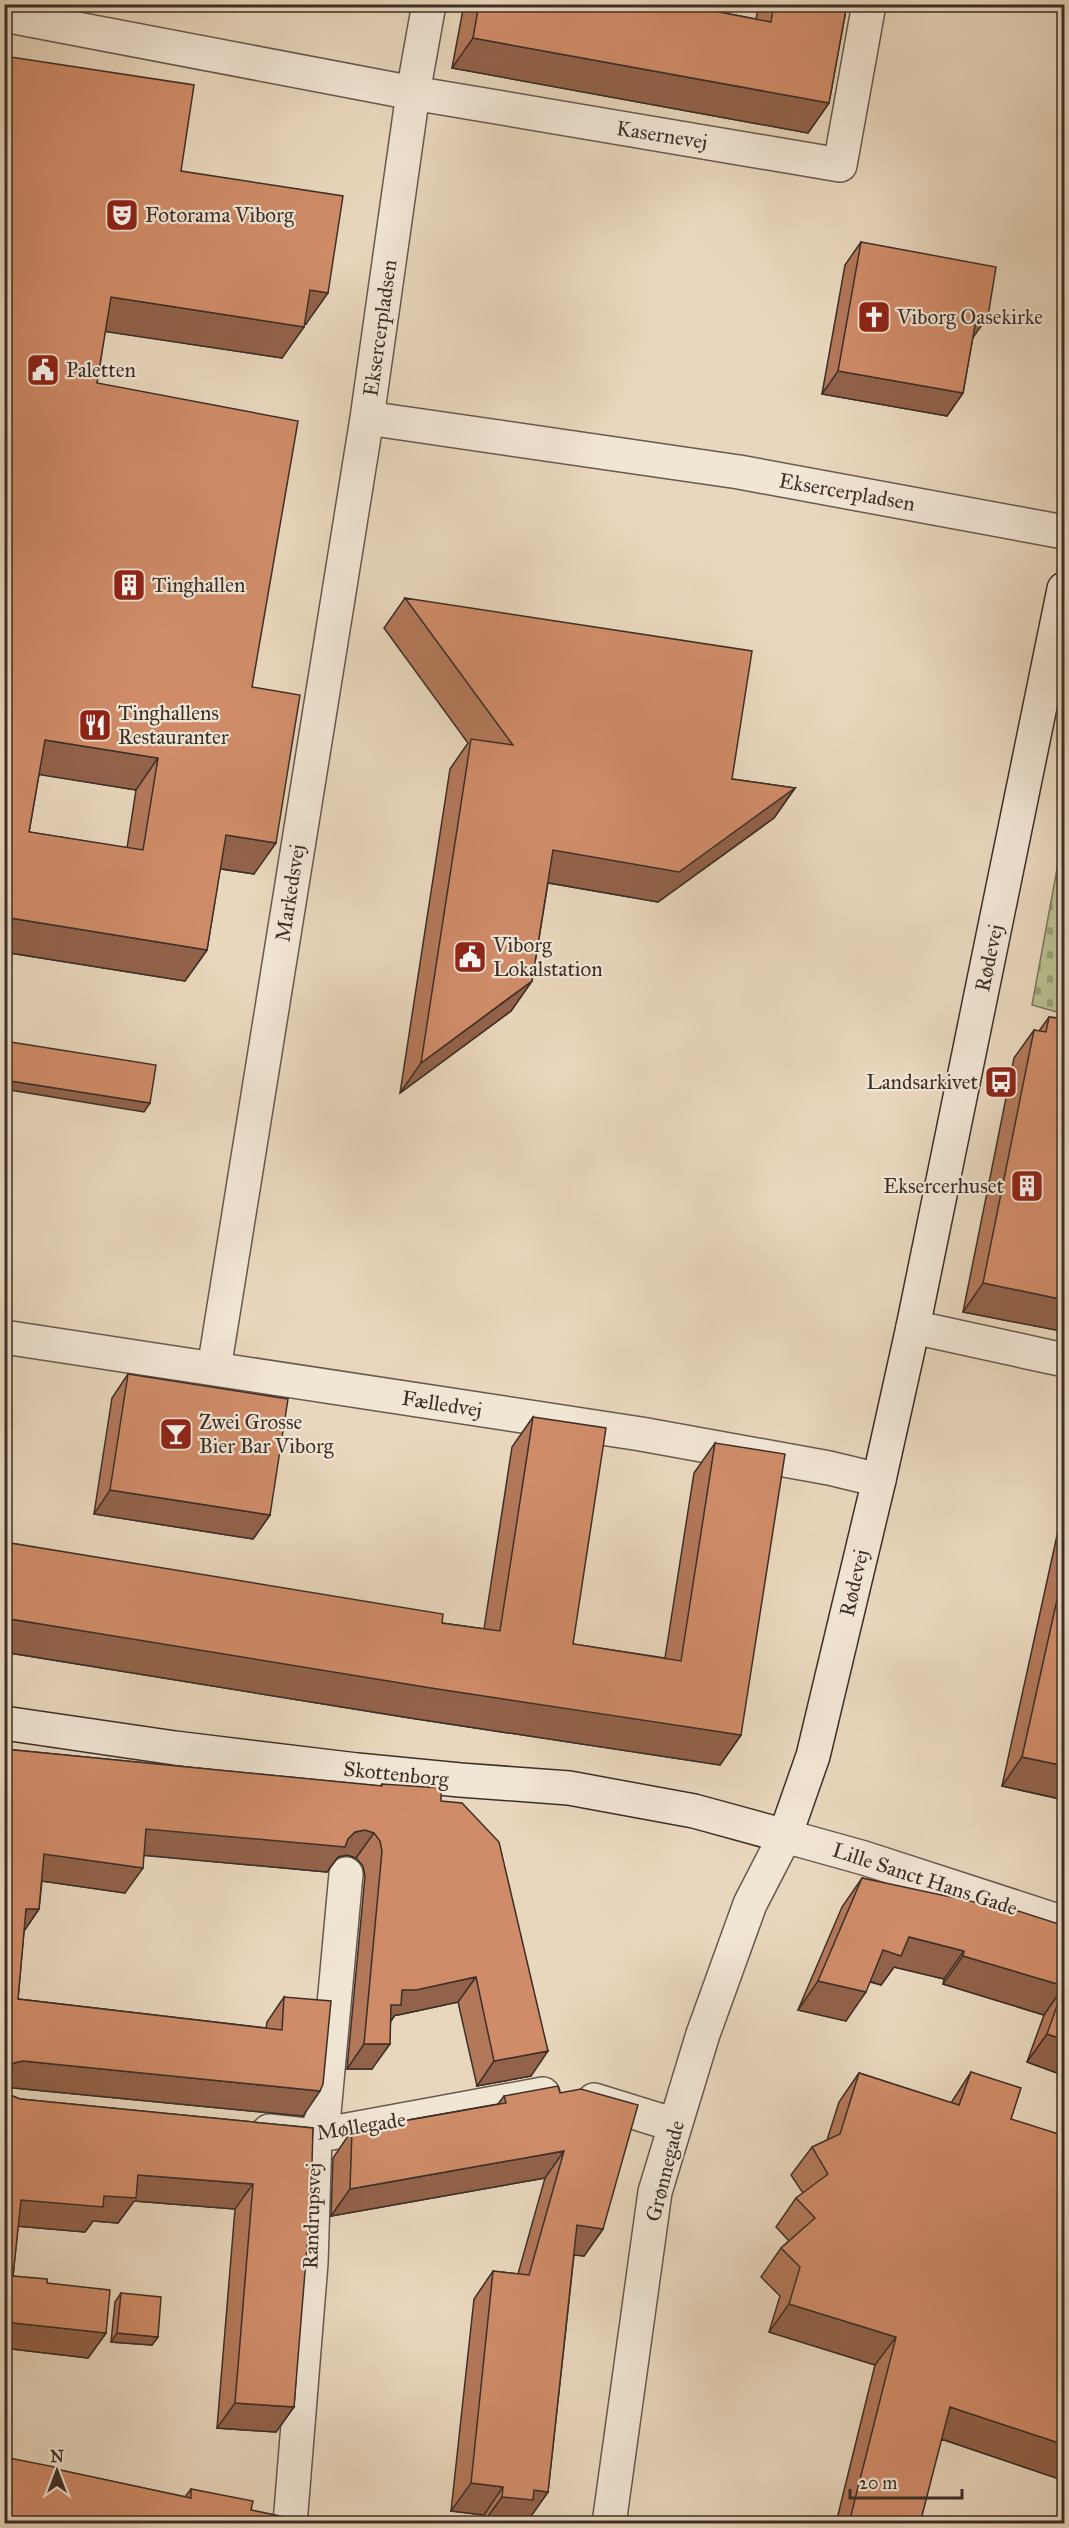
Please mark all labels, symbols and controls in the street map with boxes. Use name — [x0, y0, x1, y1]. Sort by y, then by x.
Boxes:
street label: Kasernevej — [615, 115, 709, 155]
theatre icon: Fotorama Viborg — [104, 197, 140, 233]
place label: Fotorama Viborg — [145, 202, 294, 228]
street label: Eksercerpladsen — [358, 258, 402, 398]
church icon: Viborg Oasekirke — [856, 299, 892, 335]
place label: Viborg Oasekirke — [896, 304, 1043, 330]
public building icon: Paletten — [25, 352, 61, 388]
place label: Paletten — [66, 357, 136, 383]
street label: Eksercerpladsen — [777, 467, 917, 517]
building icon: Tinghallen — [111, 567, 147, 603]
place label: Tinghallen — [152, 572, 245, 598]
place label: Tinghallens Restauranter — [118, 700, 229, 750]
restaurant icon: Tinghallens Restauranter — [77, 707, 113, 743]
street label: Markedsvej — [269, 842, 311, 944]
street label: Rødevej — [969, 922, 1009, 994]
place label: Viborg Lokalstation — [492, 932, 603, 982]
public building icon: Viborg Lokalstation — [452, 939, 488, 975]
bus stop icon: Landsarkivet — [983, 1064, 1019, 1100]
place label: Landsarkivet — [866, 1069, 979, 1095]
building icon: Eksercerhuset — [1009, 1168, 1045, 1204]
place label: Eksercerhuset — [883, 1173, 1005, 1199]
street label: Fælledvej — [400, 1385, 484, 1423]
place label: Zwei Grosse Bier Bar Viborg — [199, 1409, 334, 1459]
bar icon: Zwei Grosse Bier Bar Viborg — [158, 1416, 194, 1452]
street label: Rødevej — [834, 1547, 874, 1619]
street label: Skottenborg — [342, 1756, 450, 1792]
street label: Lille Sanct Hans Gade — [829, 1837, 1021, 1921]
street label: Møllegade — [315, 2106, 408, 2146]
street label: Grønnegade — [640, 2118, 690, 2224]
street label: Randrupsvej — [297, 2162, 327, 2270]
north arrow — [27, 2441, 87, 2501]
text: N — [50, 2447, 64, 2466]
scale bar — [850, 2462, 962, 2500]
text: 20 m — [859, 2472, 897, 2494]

